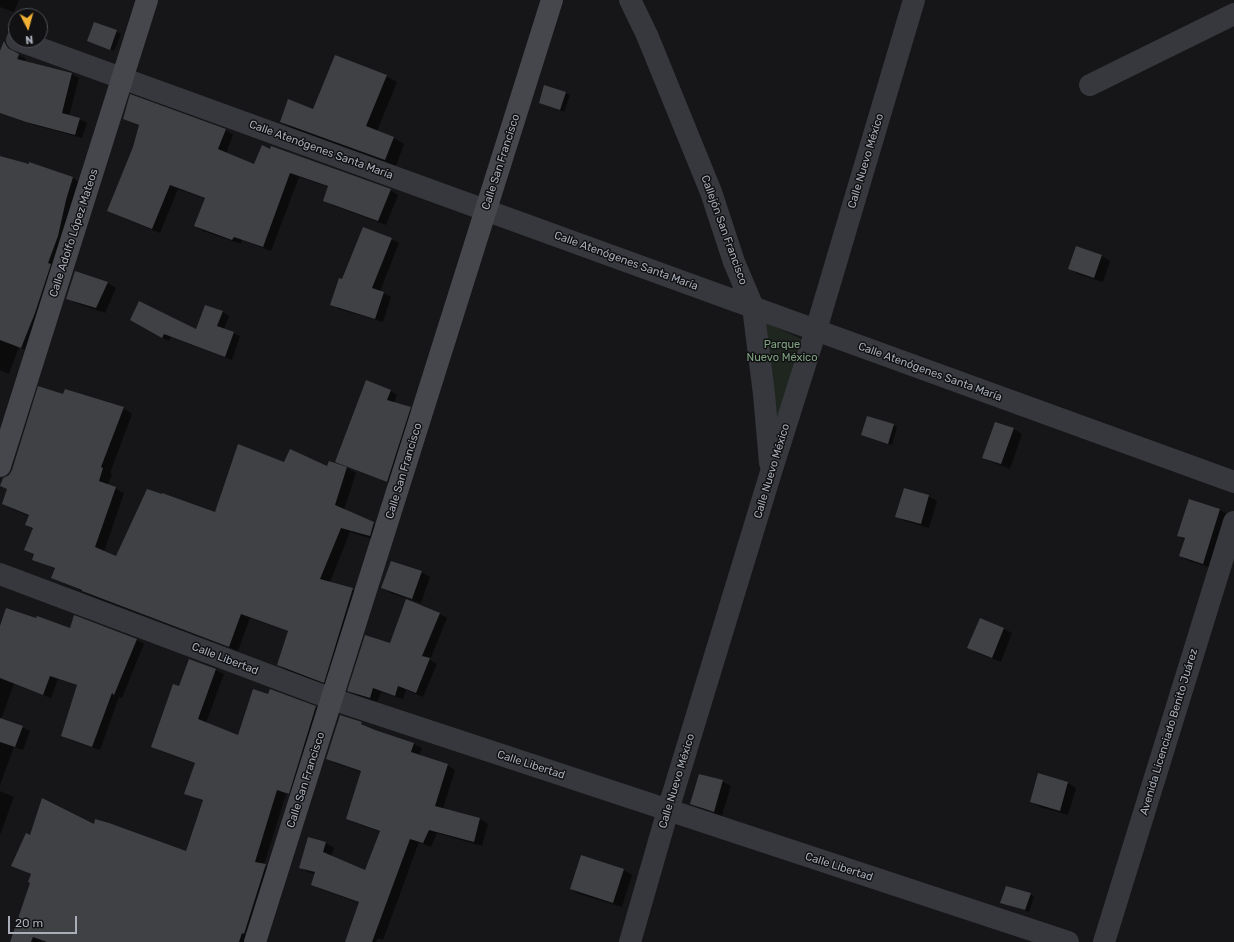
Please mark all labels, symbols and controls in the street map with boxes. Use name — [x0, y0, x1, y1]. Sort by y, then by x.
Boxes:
north arrow — [8, 8, 48, 48]
text: N — [25, 33, 34, 46]
street label: Calle Nuevo México — [845, 112, 887, 210]
street label: Calle San Francisco — [479, 113, 523, 211]
street label: Calle Atenógenes Santa María — [247, 118, 395, 182]
street label: Calle Adolfo López Mateos — [47, 167, 101, 299]
street label: Callejón San Francisco — [698, 173, 750, 287]
street label: Calle Atenógenes Santa María — [552, 229, 700, 293]
park label: Parque Nuevo México — [747, 338, 817, 364]
street label: Calle Atenógenes Santa María — [856, 340, 1004, 404]
street label: Calle San Francisco — [383, 421, 425, 521]
street label: Calle Nuevo México — [751, 422, 793, 520]
street label: Calle Libertad — [190, 640, 260, 678]
street label: Avenida Licenciado Benito Juárez — [1137, 647, 1201, 817]
street label: Calle San Francisco — [284, 731, 328, 829]
street label: Calle Nuevo México — [656, 732, 698, 830]
street label: Calle Libertad — [496, 748, 566, 782]
street label: Calle Libertad — [804, 850, 874, 884]
scale bar — [10, 908, 79, 934]
text: 20 m — [15, 916, 43, 930]

